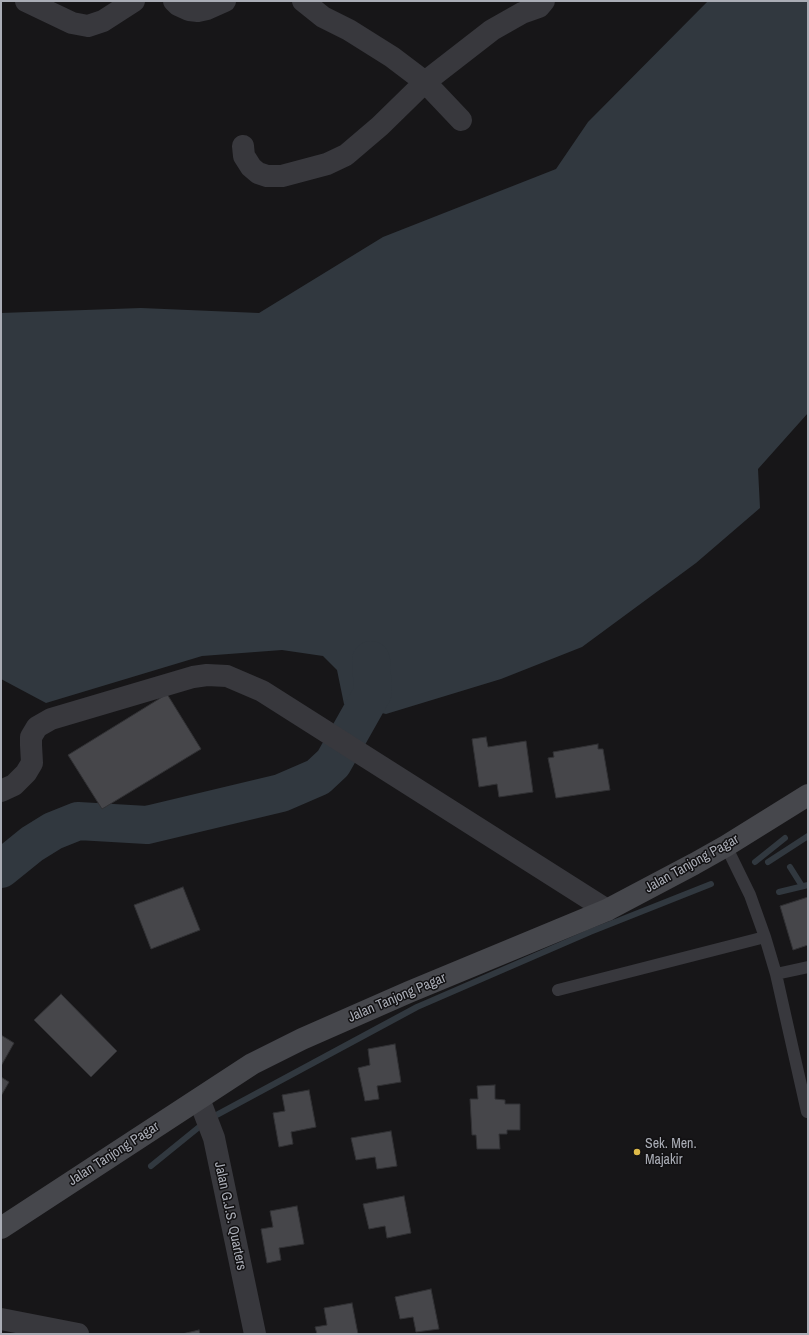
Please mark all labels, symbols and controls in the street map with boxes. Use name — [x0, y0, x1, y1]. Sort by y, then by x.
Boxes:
street label: Jalan Tanjong Pagar — [642, 831, 742, 897]
street label: Jalan Tanjong Pagar — [345, 970, 449, 1026]
street label: Jalan Tanjong Pagar — [65, 1118, 163, 1190]
place label: Sek. Men. Majakir — [645, 1136, 697, 1168]
marker: Sek. Men. Majakir — [632, 1147, 642, 1157]
street label: Jalan G.J.S. Quarters — [210, 1160, 250, 1272]

